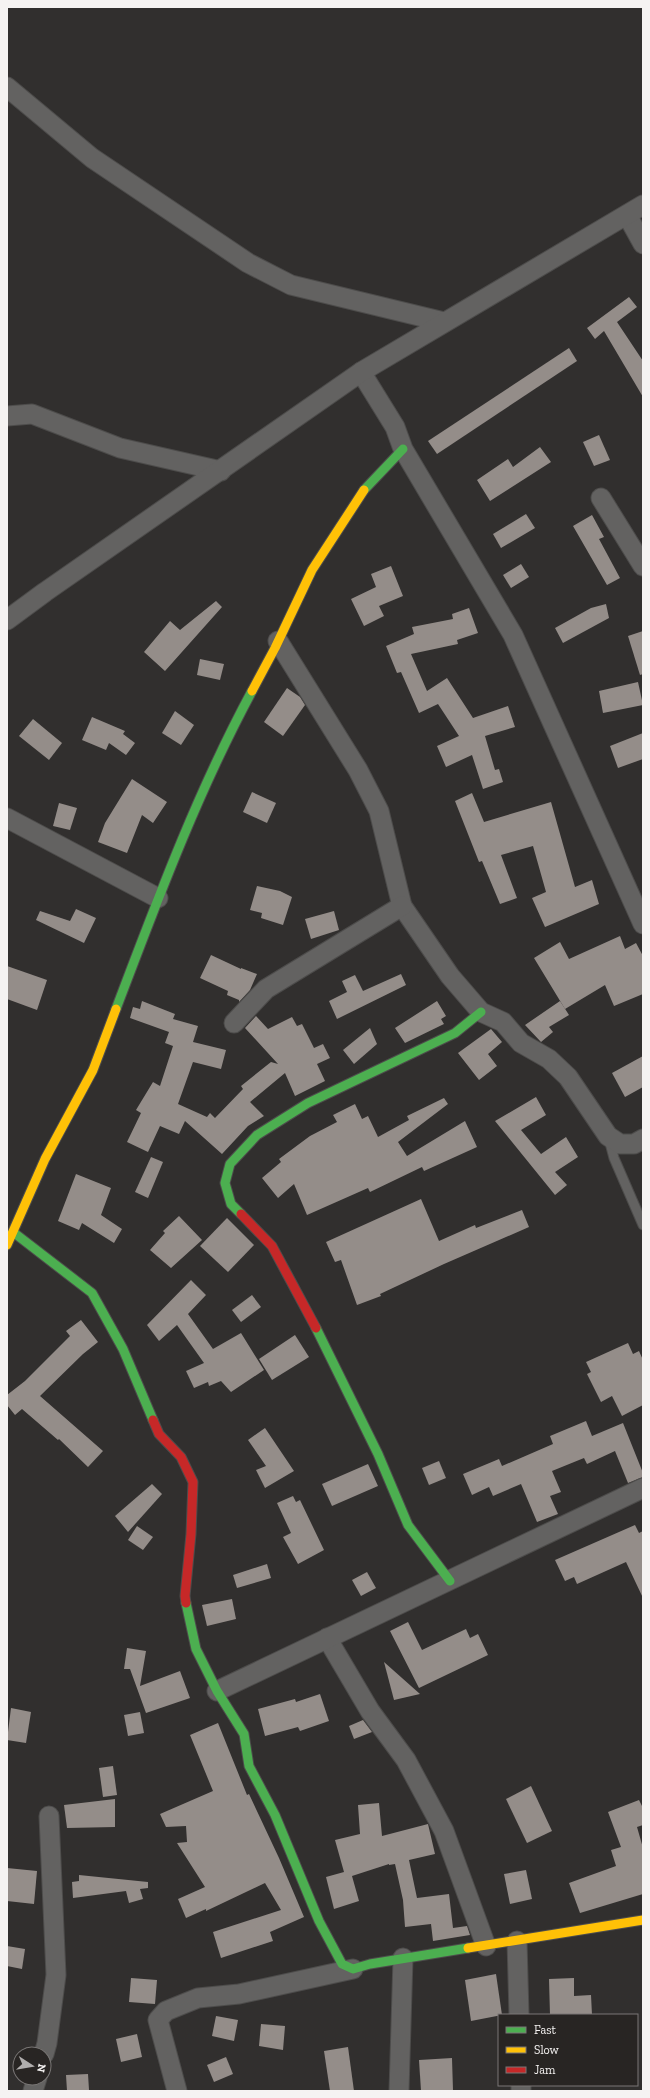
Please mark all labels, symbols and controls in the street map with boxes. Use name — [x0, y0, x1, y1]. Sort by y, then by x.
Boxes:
legend — [498, 2014, 638, 2086]
text: Fast — [534, 2023, 557, 2037]
text: Slow — [534, 2043, 560, 2057]
north arrow — [12, 2046, 52, 2086]
text: N — [34, 2063, 49, 2074]
text: Jam — [534, 2063, 556, 2077]

